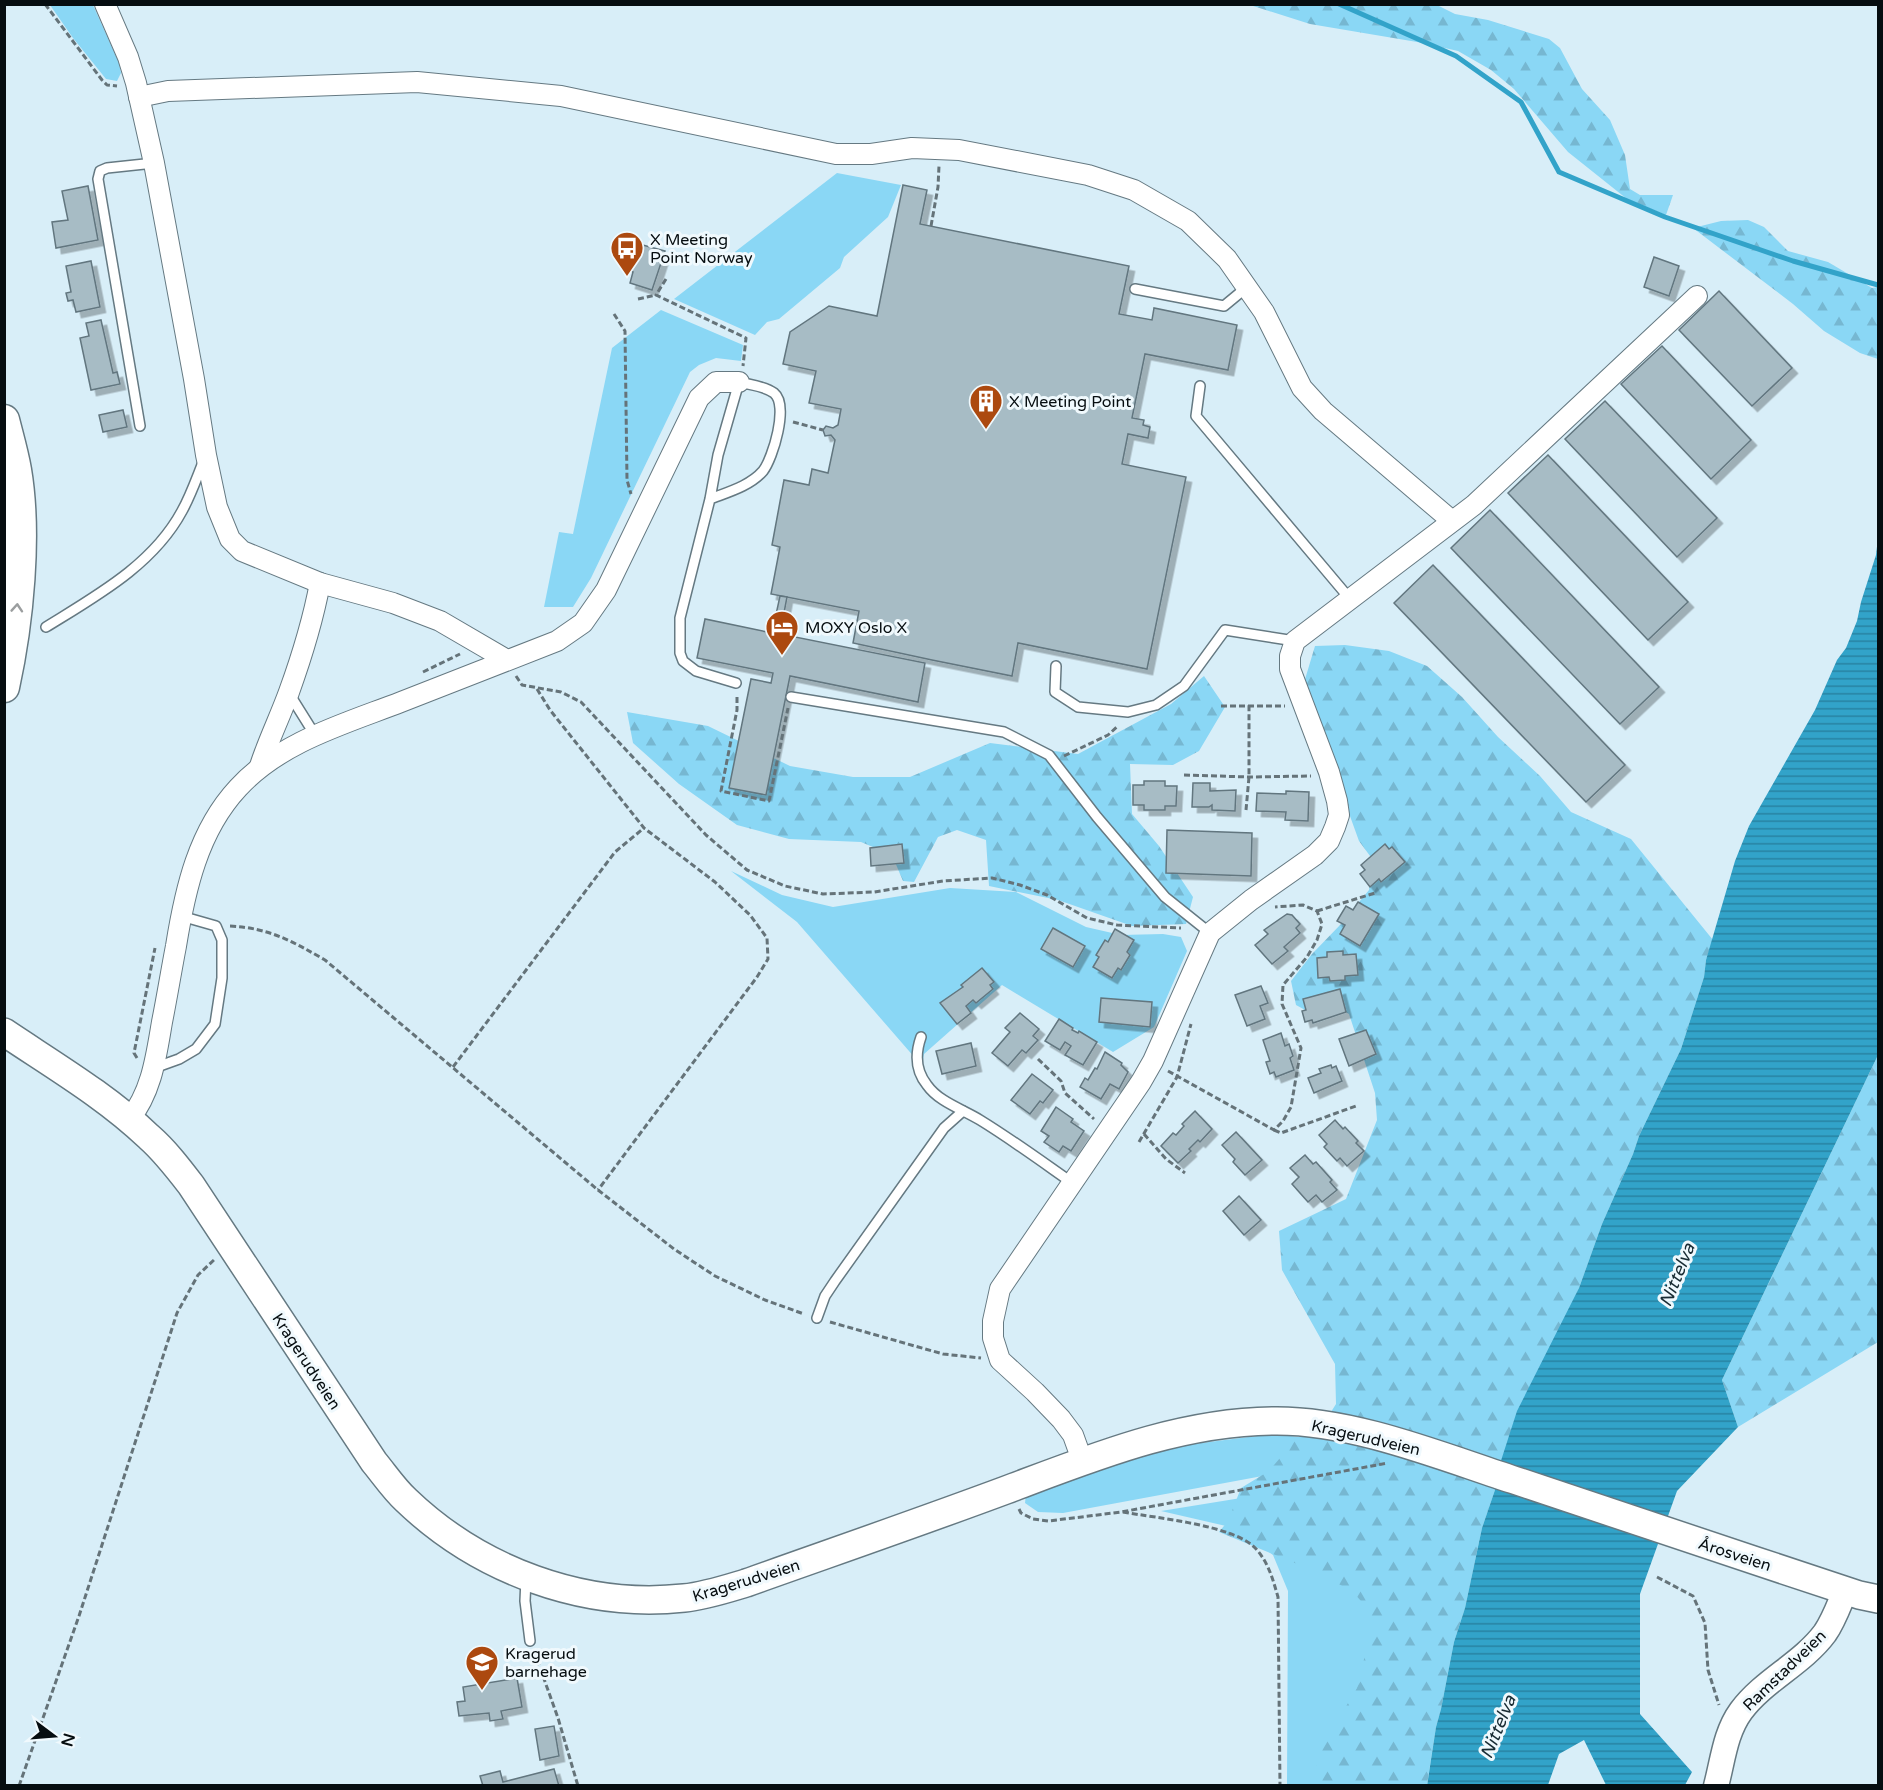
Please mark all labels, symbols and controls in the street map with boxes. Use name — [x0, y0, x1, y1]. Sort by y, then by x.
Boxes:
bus stop icon: X Meeting Point Norway — [609, 230, 645, 277]
place label: X Meeting Point Norway — [650, 230, 753, 268]
building icon: X Meeting Point — [968, 383, 1004, 430]
place label: X Meeting Point — [1009, 392, 1131, 412]
one-way arrow — [10, 604, 23, 613]
hotel icon: MOXY Oslo X — [764, 609, 800, 656]
place label: MOXY Oslo X — [805, 618, 908, 638]
water label: Nittelva — [1654, 1239, 1700, 1310]
street label: Kragerudveien — [268, 1309, 345, 1414]
street label: Kragerudveien — [1309, 1416, 1422, 1460]
street label: Årosveien — [1696, 1534, 1774, 1576]
street label: Kragerudveien — [690, 1555, 802, 1607]
street label: Ramstadveien — [1739, 1626, 1831, 1715]
school or university icon: Kragerud barnehage — [464, 1644, 500, 1691]
place label: Kragerud barnehage — [505, 1644, 587, 1682]
water label: Nittelva — [1475, 1691, 1521, 1762]
north arrow — [24, 1706, 84, 1766]
text: N — [56, 1731, 79, 1749]

